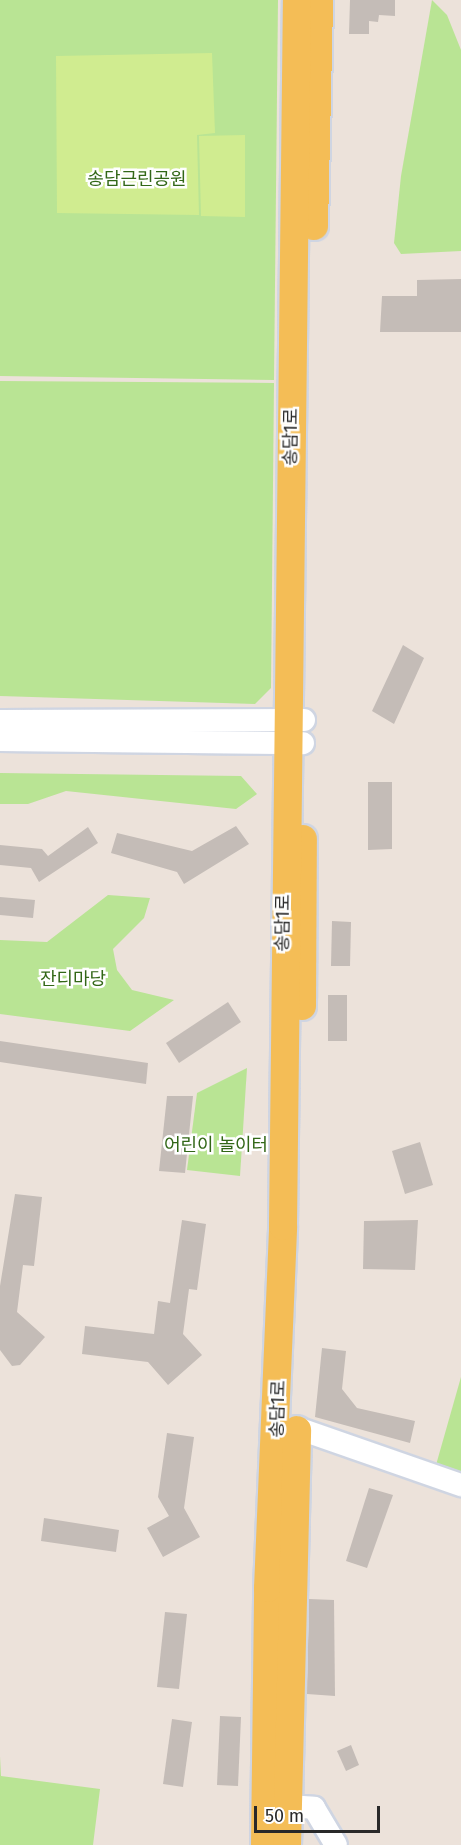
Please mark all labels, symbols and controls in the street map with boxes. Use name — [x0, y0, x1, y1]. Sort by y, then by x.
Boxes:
park label: 송담근린공원 — [87, 168, 187, 190]
street label: 송담1로 — [280, 408, 302, 466]
street label: 송담1로 — [272, 894, 294, 952]
park label: 잔디마당 — [40, 968, 106, 990]
park label: 어린이 놀이터 — [164, 1134, 268, 1156]
street label: 송담1로 — [266, 1380, 290, 1438]
scale bar — [257, 1794, 383, 1832]
text: 50 m — [265, 1805, 304, 1827]

